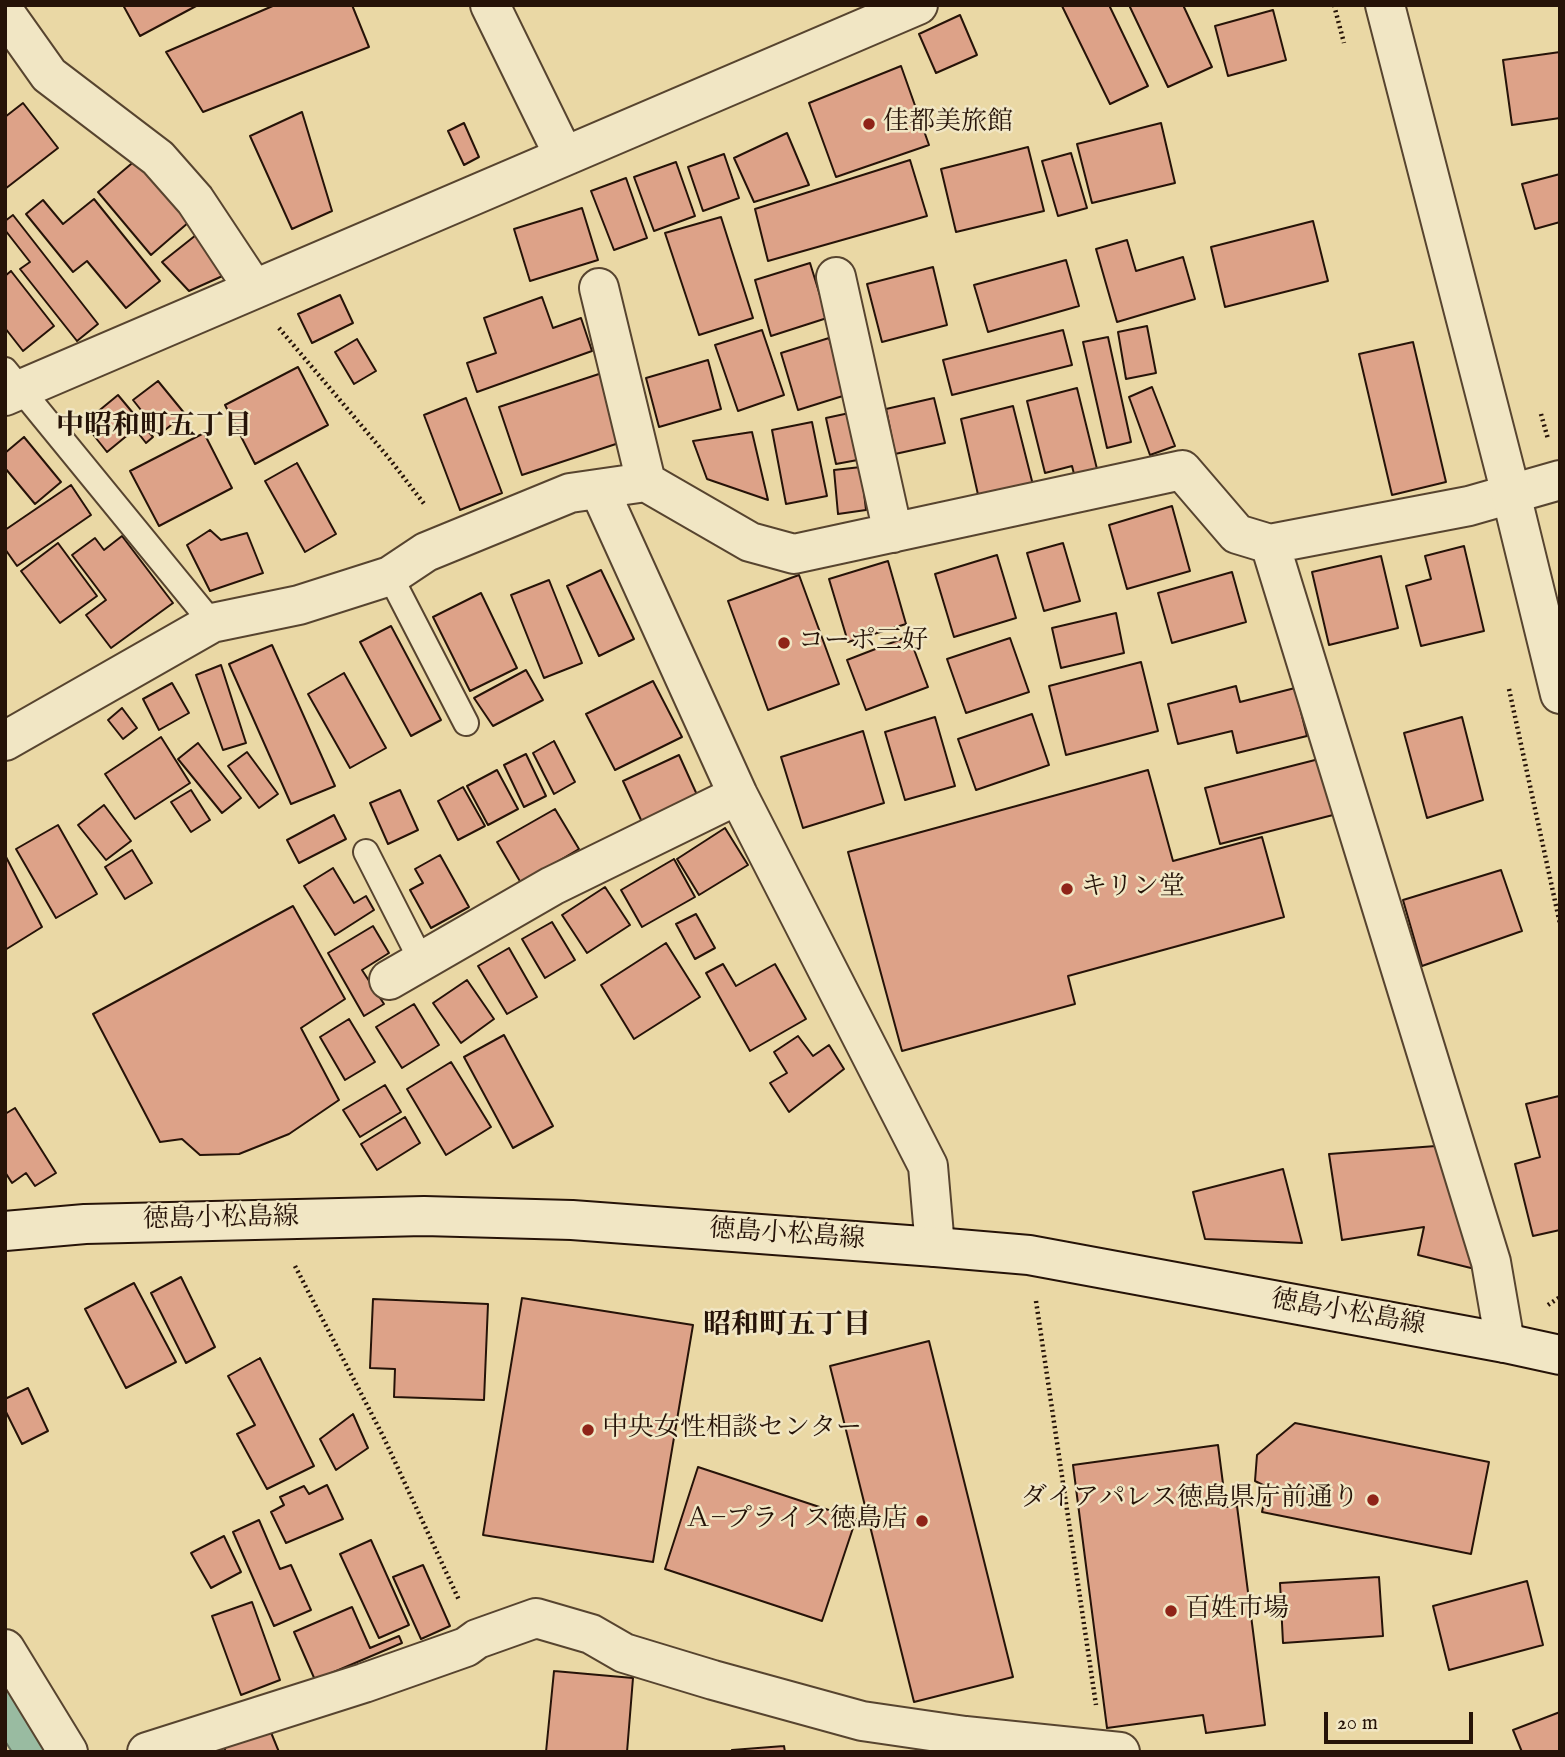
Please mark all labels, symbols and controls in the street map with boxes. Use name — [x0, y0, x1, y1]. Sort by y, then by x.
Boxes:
place label: 佳都美旅館 — [883, 108, 1013, 140]
marker: 佳都美旅館 — [861, 116, 877, 132]
district label: 中昭和町五丁目 — [56, 411, 252, 445]
place label: コーポ三好 — [798, 627, 928, 659]
marker: コーポ三好 — [776, 635, 792, 651]
place label: キリン堂 — [1081, 873, 1185, 905]
marker: キリン堂 — [1059, 881, 1075, 897]
street label: 徳島小松島線 — [143, 1203, 299, 1237]
street label: 徳島小松島線 — [708, 1215, 866, 1257]
street label: 徳島小松島線 — [1268, 1285, 1428, 1343]
district label: 昭和町五丁目 — [703, 1310, 871, 1344]
place label: 中央女性相談センター — [602, 1414, 862, 1446]
marker: 中央女性相談センター — [580, 1422, 596, 1438]
place label: ダイアパレス徳島県庁前通り — [1021, 1484, 1359, 1516]
marker: ダイアパレス徳島県庁前通り — [1365, 1492, 1381, 1508]
place label: Ａ−プライス徳島店 — [685, 1505, 908, 1537]
marker: Ａ−プライス徳島店 — [914, 1513, 930, 1529]
place label: 百姓市場 — [1185, 1595, 1289, 1627]
marker: 百姓市場 — [1163, 1603, 1179, 1619]
scale bar — [1327, 1698, 1476, 1742]
text: 20 m — [1337, 1710, 1378, 1737]

